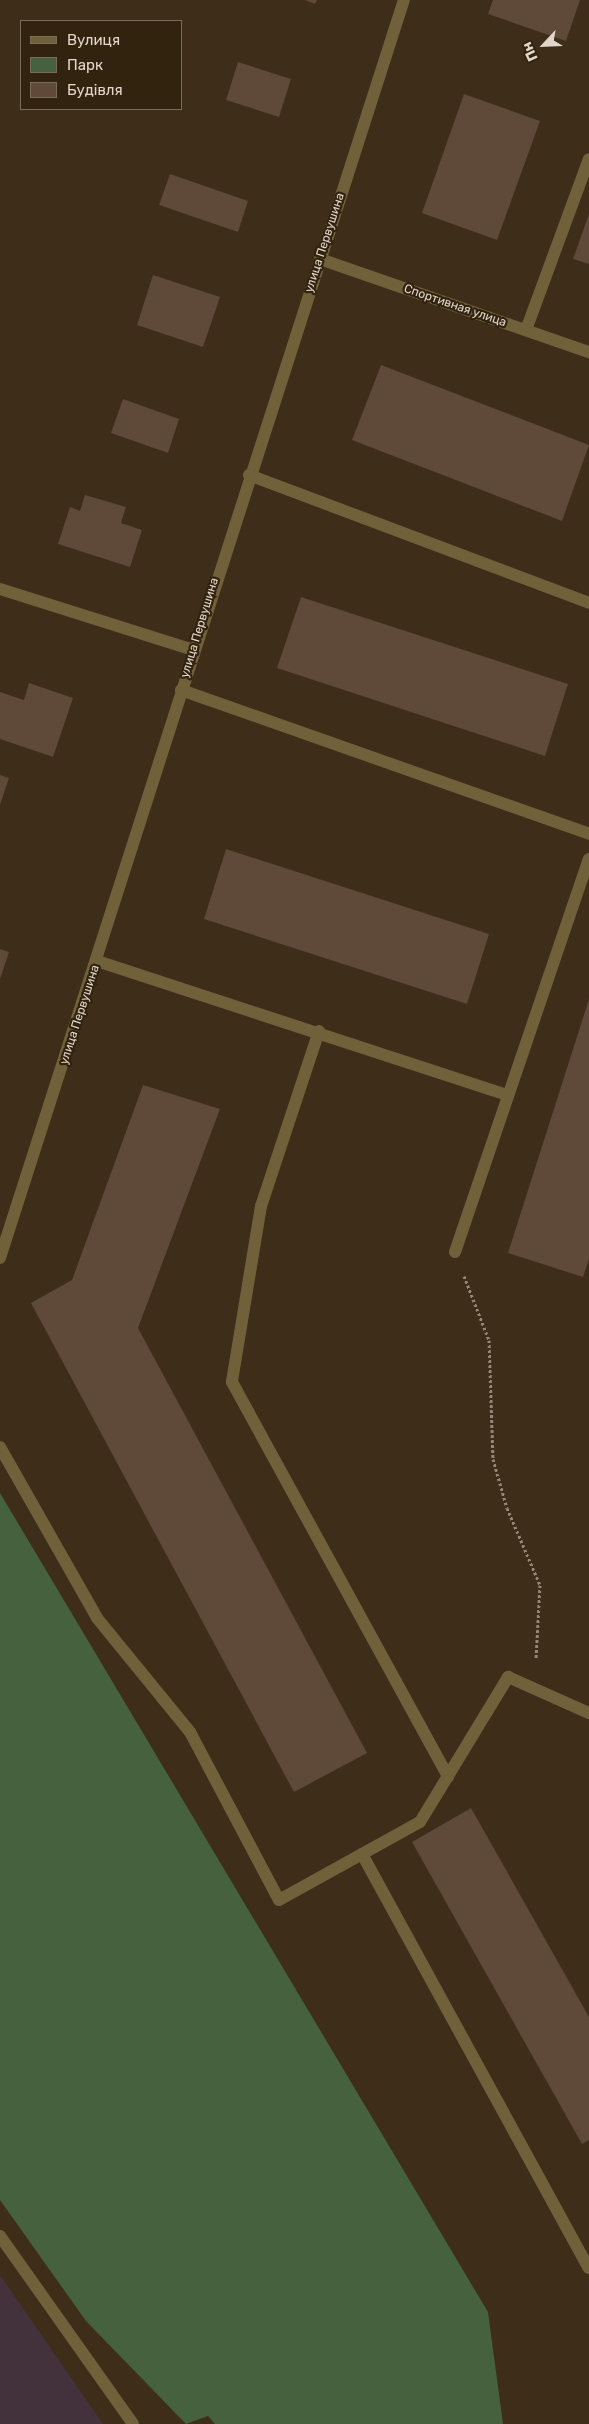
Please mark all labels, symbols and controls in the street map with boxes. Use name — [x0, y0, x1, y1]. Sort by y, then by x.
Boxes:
legend — [20, 20, 182, 110]
north arrow — [519, 20, 569, 70]
text: Вулиця — [67, 31, 120, 49]
text: Пн — [518, 39, 542, 64]
text: Парк — [67, 56, 103, 74]
text: Будівля — [67, 81, 123, 99]
street label: улица Первушина — [302, 191, 348, 295]
street label: Спортивная улица — [402, 282, 508, 330]
street label: улица Первушина — [178, 576, 222, 680]
street label: улица Первушина — [57, 963, 103, 1067]

